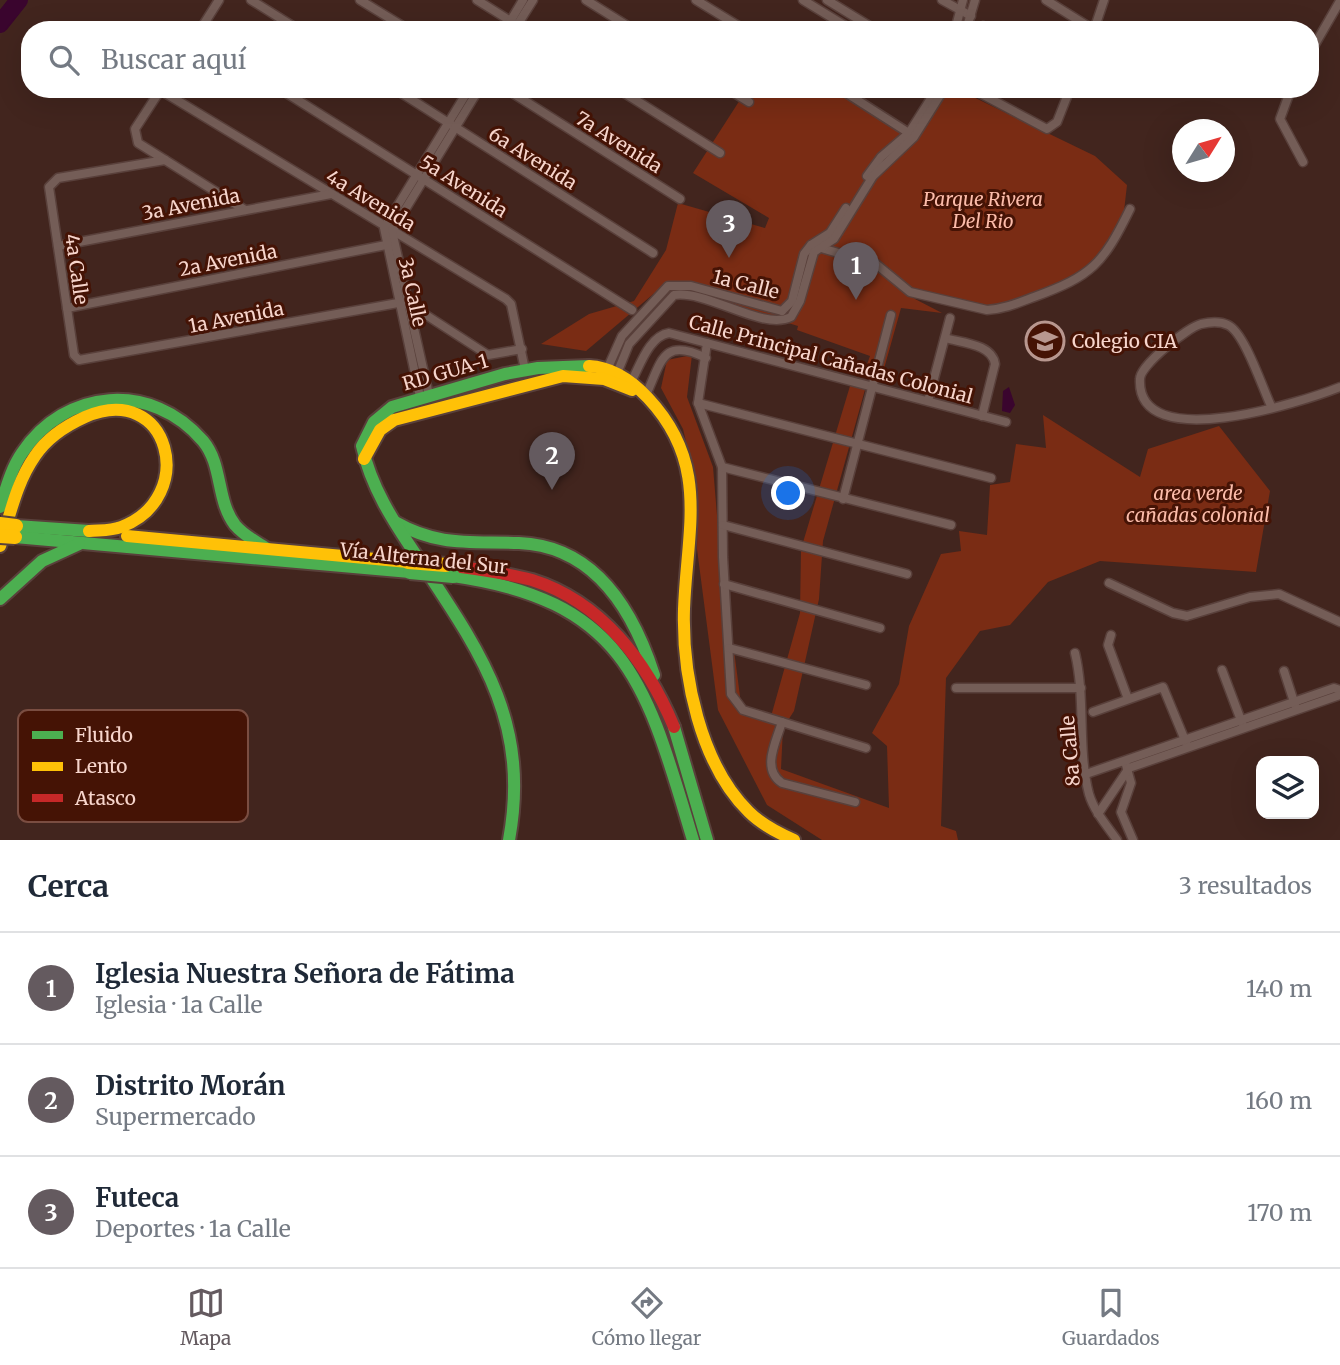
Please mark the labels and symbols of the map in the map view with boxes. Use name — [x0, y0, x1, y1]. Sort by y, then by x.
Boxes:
street label: 7a Avenida — [571, 106, 667, 178]
north arrow — [1172, 119, 1235, 182]
street label: 6a Avenida — [484, 121, 582, 195]
street label: 5a Avenida — [416, 150, 512, 222]
street label: 4a Avenida — [322, 164, 420, 236]
street label: 3a Avenida — [140, 183, 242, 225]
park label: Parque Rivera Del Rio — [923, 187, 1043, 233]
pin: 3 — [706, 200, 752, 258]
street label: 4a Calle — [60, 232, 94, 306]
street label: 2a Avenida — [177, 239, 279, 281]
pin: 1 — [833, 242, 879, 300]
street label: 3a Calle — [394, 255, 432, 329]
street label: 1a Calle — [710, 264, 782, 304]
street label: 1a Avenida — [186, 296, 286, 338]
street label: Calle Principal Cañadas Colonial — [686, 310, 976, 409]
school or university icon: Colegio CIA — [1024, 320, 1066, 362]
place label: Colegio CIA — [1072, 329, 1178, 353]
street label: RD GUA-1 — [399, 348, 491, 396]
pin: 2 — [529, 432, 575, 490]
your location — [771, 476, 805, 510]
park label: area verde cañadas colonial — [1126, 481, 1270, 527]
street label: Vía Alterna del Sur — [338, 537, 510, 579]
legend — [18, 710, 248, 822]
street label: 8a Calle — [1055, 715, 1085, 787]
text: Fluido — [75, 723, 133, 747]
text: Lento — [75, 754, 127, 778]
text: Atasco — [74, 786, 136, 810]

